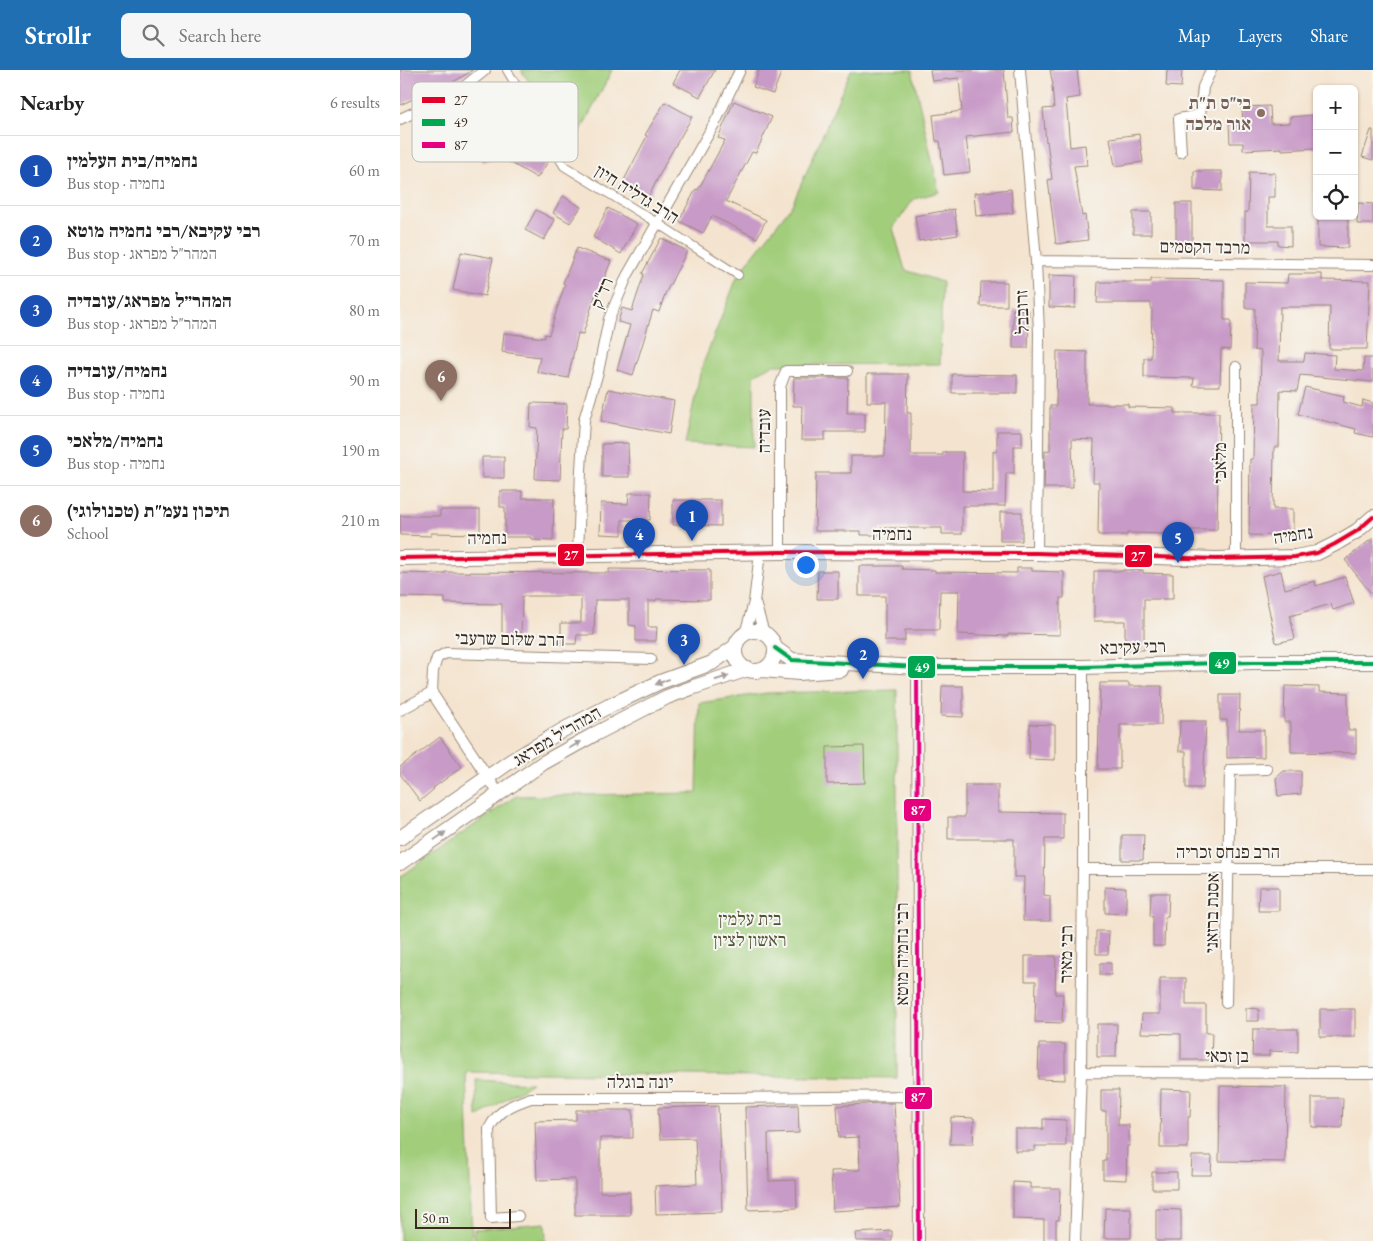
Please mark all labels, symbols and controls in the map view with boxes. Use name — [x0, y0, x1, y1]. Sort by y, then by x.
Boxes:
search box — [121, 13, 471, 58]
text: Strollr — [25, 20, 91, 51]
icon: search — [139, 21, 167, 49]
text: Search here — [179, 23, 261, 48]
text: Map — [1178, 24, 1210, 47]
text: Layers — [1238, 24, 1282, 47]
text: Share — [1310, 24, 1348, 47]
legend — [412, 82, 578, 162]
map controls — [1313, 85, 1358, 220]
button: + — [1313, 85, 1358, 130]
text: Nearby — [20, 89, 84, 116]
text: 27 — [454, 91, 468, 109]
place label: בי"ס ת"ת אור מלכה — [1185, 91, 1251, 135]
text: 6 results — [330, 92, 380, 113]
marker: בי"ס ת"ת אור מלכה — [1255, 107, 1267, 119]
text: 49 — [454, 113, 468, 131]
button: − — [1313, 130, 1358, 175]
text: 87 — [454, 136, 468, 154]
text: נחמיה/בית העלמין — [67, 148, 198, 173]
street label: הרב גדליה חיון — [591, 159, 684, 229]
text: 1 — [32, 160, 40, 181]
text: 60 m — [349, 160, 380, 181]
text: Bus stop · נחמיה — [67, 173, 165, 194]
button: locate — [1313, 175, 1358, 220]
text: רבי עקיבא/רבי נחמיה מוטא — [67, 218, 261, 243]
text: 2 — [32, 230, 40, 251]
text: 70 m — [349, 230, 380, 251]
street label: מרבד הקסמים — [1160, 234, 1250, 259]
text: Bus stop · המהר"ל מפראג — [67, 243, 217, 264]
street label: רד"ק — [585, 274, 618, 312]
text: המהר״ל מפראג/עובדיה — [67, 288, 232, 313]
street label: זרובבל — [1009, 290, 1034, 335]
text: 3 — [32, 300, 40, 321]
text: 80 m — [349, 300, 380, 321]
text: Bus stop · המהר"ל מפראג — [67, 313, 217, 334]
text: נחמיה/עובדיה — [67, 358, 167, 383]
pin: 6 — [425, 360, 457, 401]
text: 4 — [32, 370, 40, 391]
text: 90 m — [349, 370, 380, 391]
text: Bus stop · נחמיה — [67, 383, 165, 404]
street label: עובדיה — [752, 409, 775, 453]
text: נחמיה/מלאכי — [67, 428, 163, 453]
text: 5 — [32, 440, 40, 461]
text: 190 m — [341, 440, 380, 461]
street label: מלאכי — [1208, 442, 1231, 484]
text: Bus stop · נחמיה — [67, 453, 165, 474]
text: תיכון נעמ"ת (טכנולוגי) — [67, 498, 230, 523]
pin: 1 — [676, 500, 708, 541]
text: 6 — [32, 510, 40, 531]
text: 210 m — [341, 510, 380, 531]
pin: 4 — [623, 518, 655, 559]
street label: נחמיה — [1271, 520, 1314, 549]
street label: נחמיה — [872, 522, 912, 545]
pin: 5 — [1162, 522, 1194, 563]
text: School — [67, 523, 109, 544]
street label: נחמיה — [467, 526, 507, 549]
line badge: 27 — [557, 543, 585, 567]
line badge: 27 — [1124, 544, 1153, 568]
text: 27 — [564, 546, 579, 564]
text: 27 — [1131, 547, 1146, 565]
your location — [793, 552, 819, 578]
pin: 3 — [668, 624, 700, 665]
street label: הרב שלום שרעבי — [455, 626, 565, 651]
street label: רבי עקיבא — [1099, 634, 1167, 659]
pin: 2 — [847, 638, 879, 679]
line badge: 49 — [1208, 651, 1237, 675]
text: 49 — [1215, 654, 1230, 672]
line badge: 49 — [907, 655, 936, 679]
text: 49 — [915, 658, 930, 676]
one-way arrow — [715, 673, 730, 681]
one-way arrow — [655, 678, 669, 686]
street label: המהר"ל מפראג — [509, 700, 605, 771]
one-way arrow — [568, 741, 581, 750]
line badge: 87 — [903, 798, 932, 822]
text: 87 — [911, 801, 926, 819]
one-way arrow — [433, 831, 447, 841]
street label: הרב פנחס זכריה — [1176, 840, 1280, 863]
street label: אסנת ברזאני — [1199, 873, 1224, 953]
street label: רבי נחמיה מוטא — [890, 902, 913, 1006]
park label: בית עלמין ראשון לציון — [713, 907, 787, 951]
street label: רבי מאיר — [1053, 925, 1078, 983]
street label: בן זכאי — [1205, 1044, 1249, 1067]
street label: יונה בוגלה — [607, 1070, 674, 1093]
line badge: 87 — [904, 1086, 933, 1110]
text: 87 — [911, 1088, 926, 1106]
scale bar — [415, 1206, 511, 1229]
text: 50 m — [422, 1209, 449, 1227]

